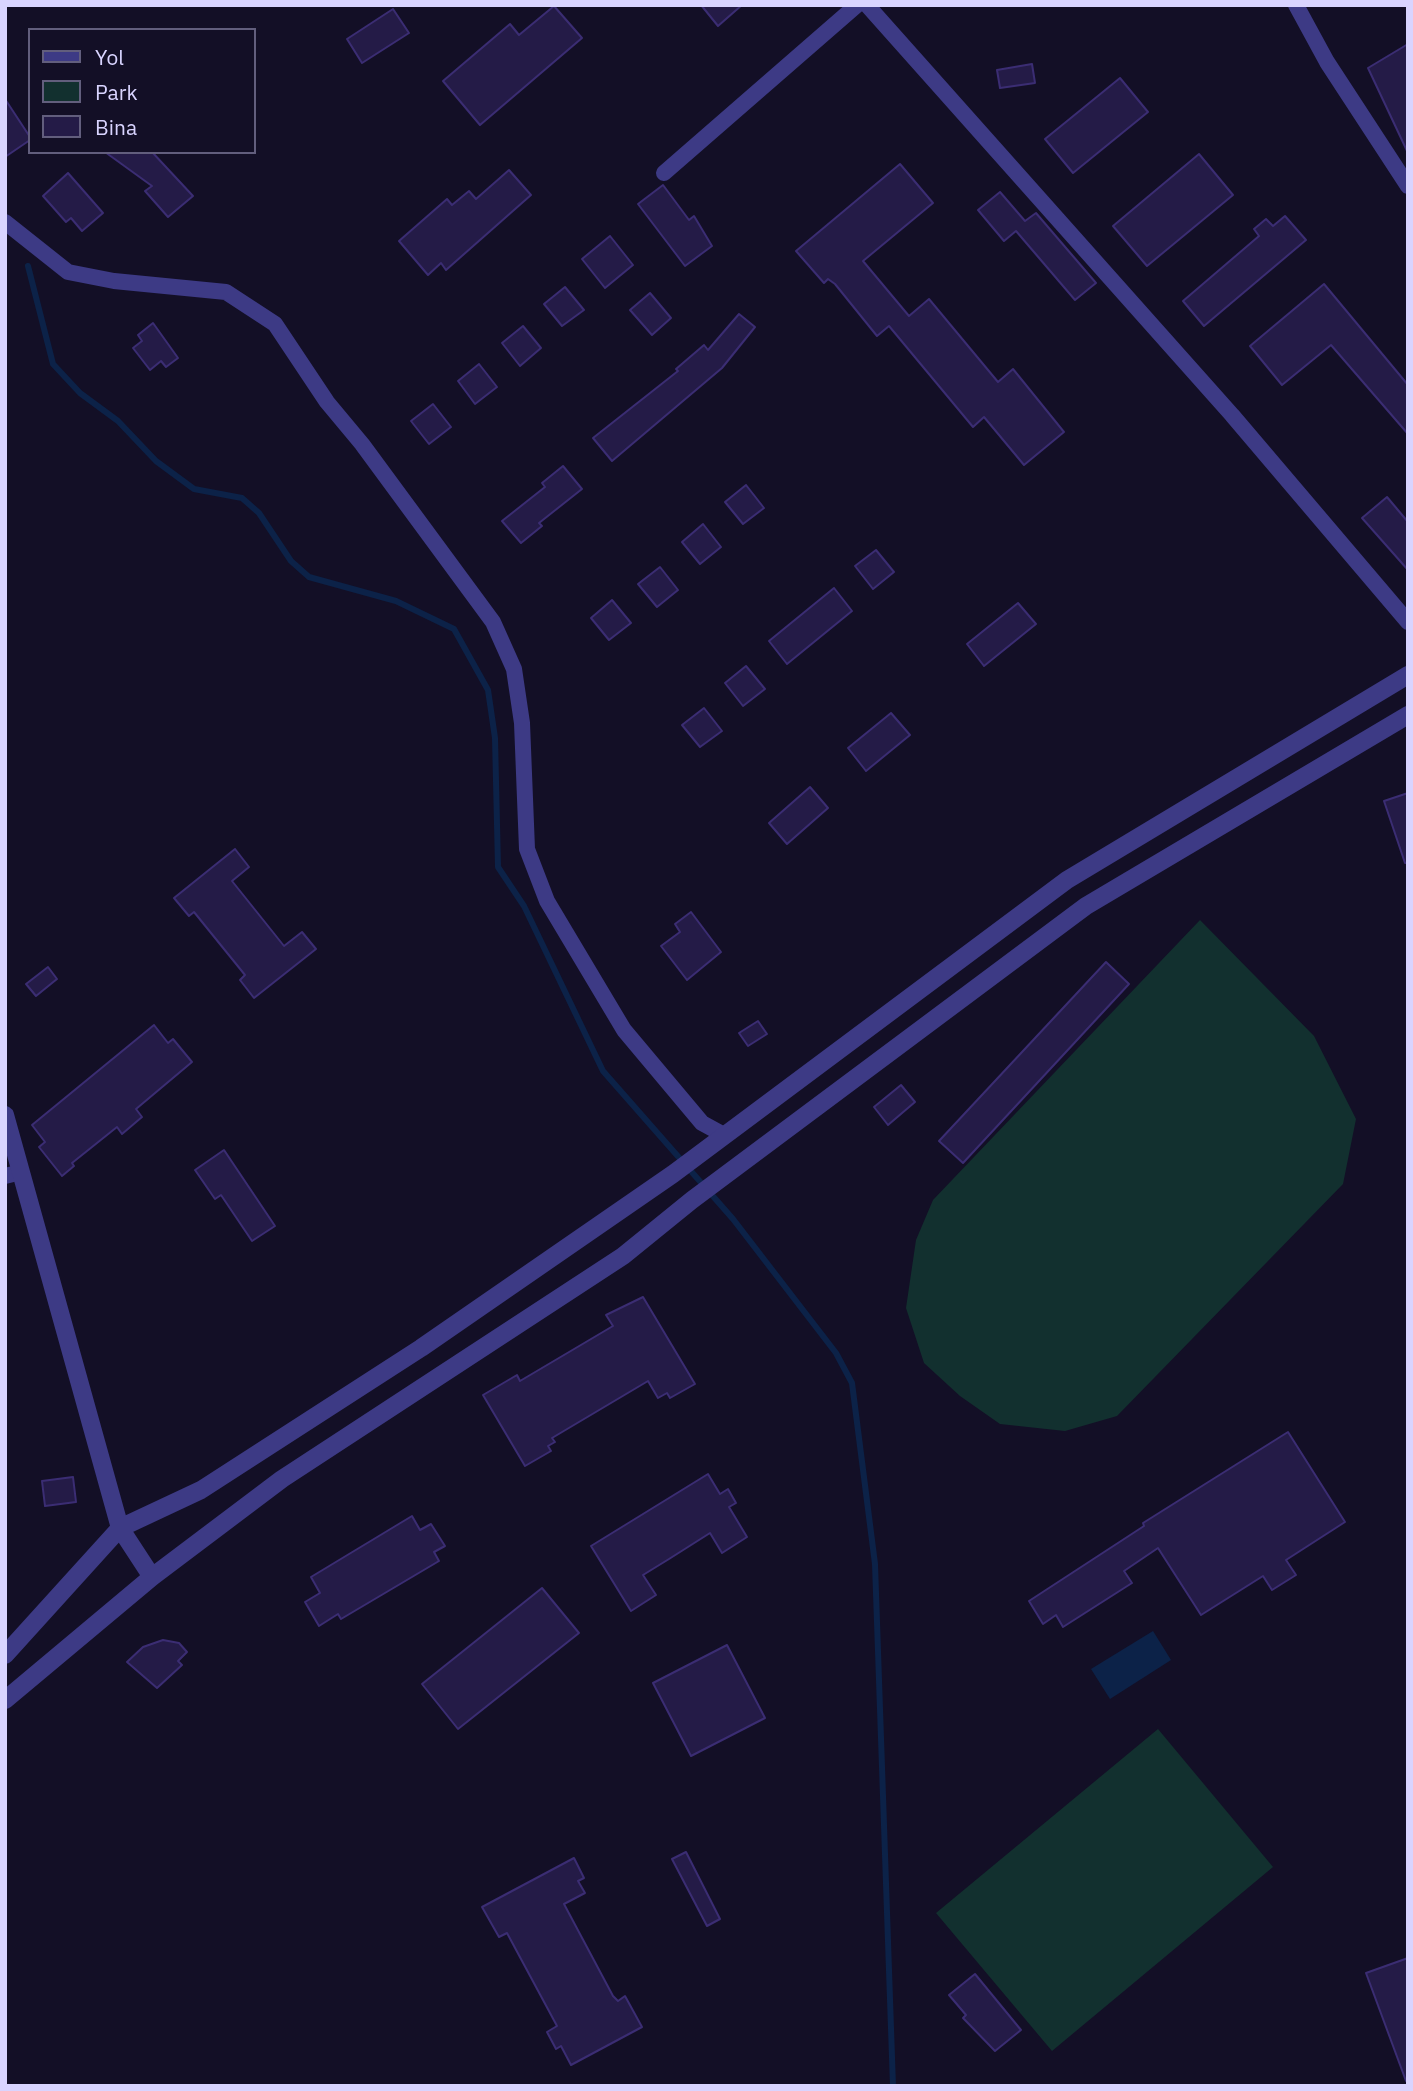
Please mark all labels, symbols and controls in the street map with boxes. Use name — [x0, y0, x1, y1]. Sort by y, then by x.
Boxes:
legend — [28, 28, 256, 154]
text: Yol — [95, 43, 124, 71]
text: Park — [95, 78, 138, 106]
text: Bina — [95, 113, 137, 141]

